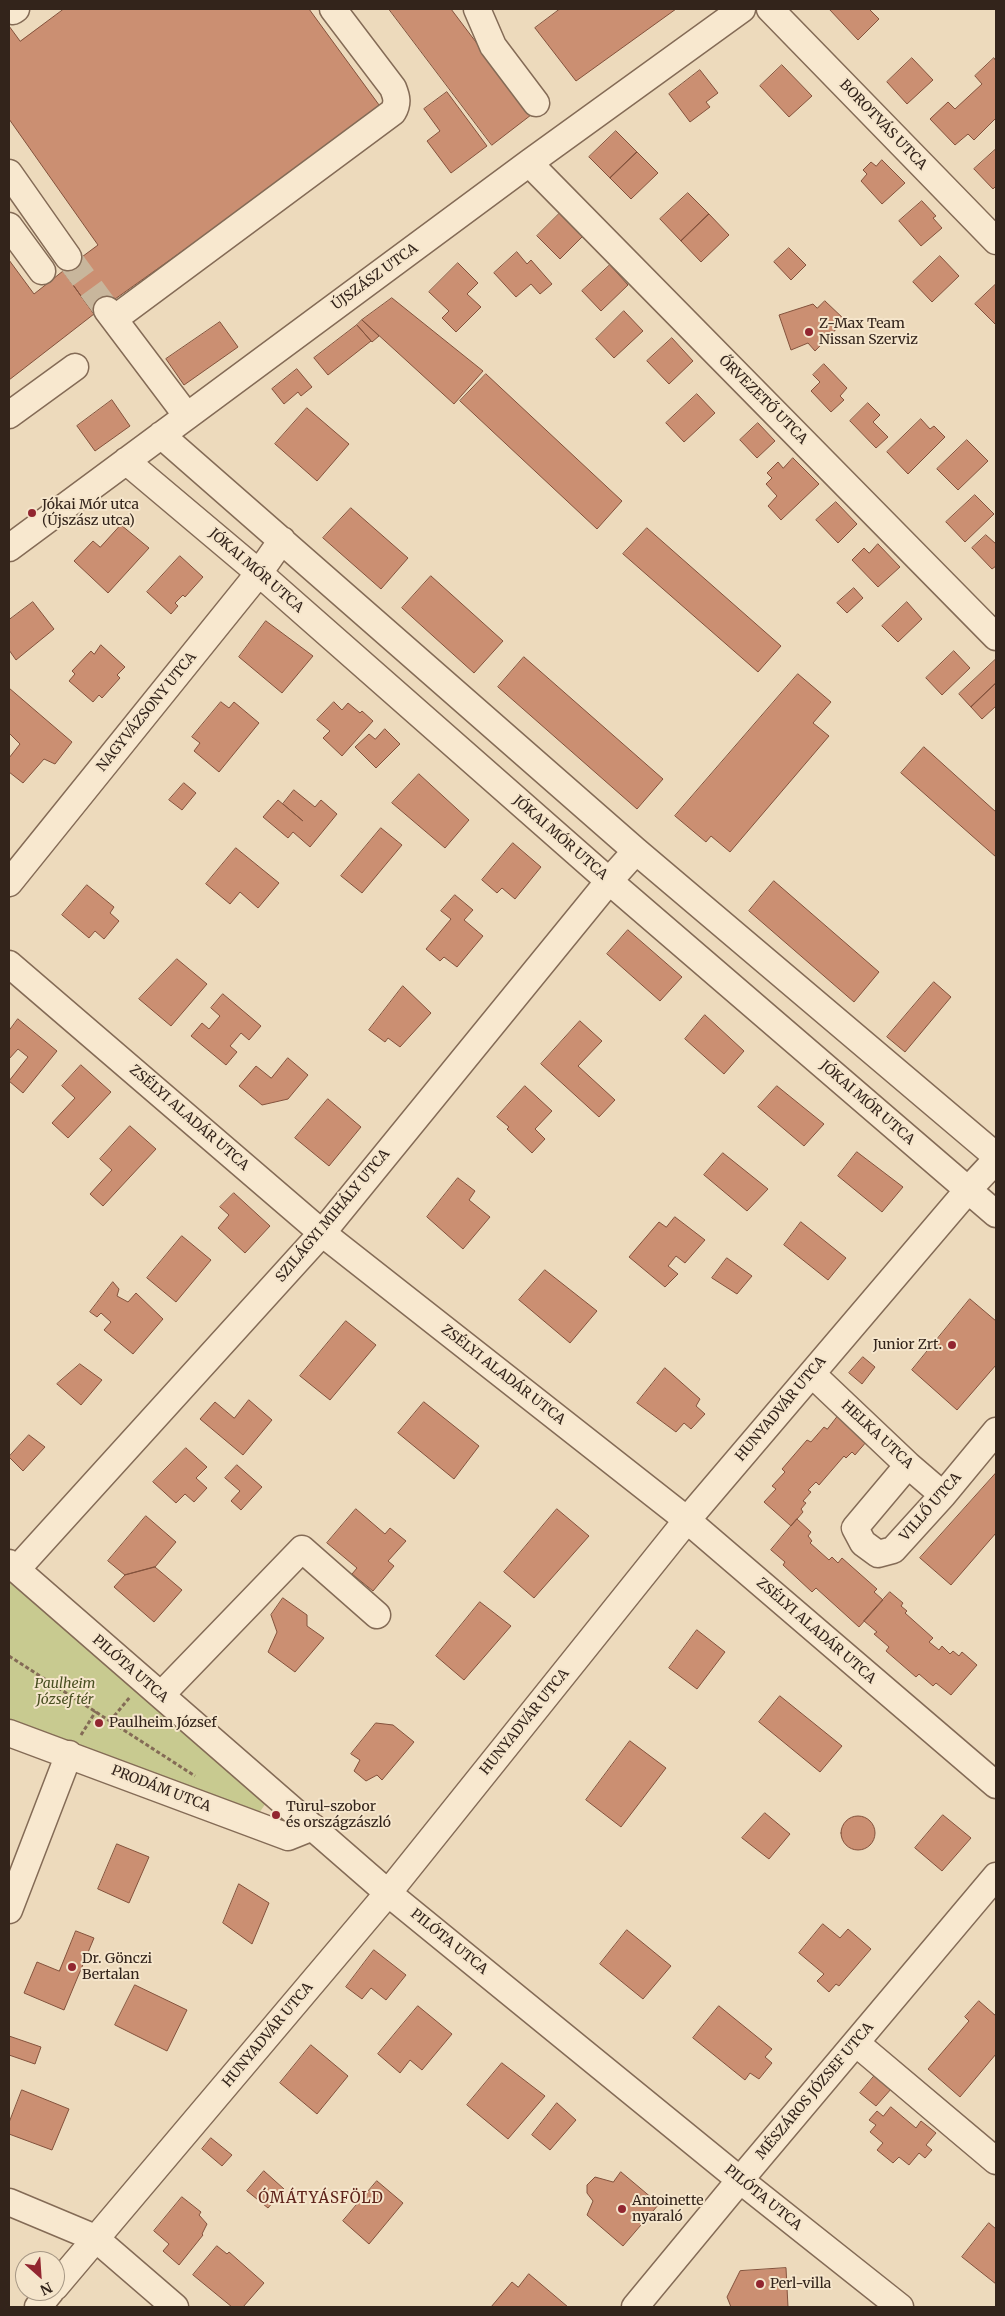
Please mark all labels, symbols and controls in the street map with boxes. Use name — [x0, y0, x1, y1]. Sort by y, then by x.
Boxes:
street label: BOROTVÁS UTCA — [836, 77, 930, 173]
street label: ÚJSZÁSZ UTCA — [329, 240, 421, 314]
place label: Z-Max Team Nissan Szerviz — [819, 316, 918, 348]
marker: Z-Max Team Nissan Szerviz — [803, 326, 815, 338]
street label: ŐRVEZETŐ UTCA — [715, 352, 811, 448]
place label: Jókai Mór utca (Újszász utca) — [42, 497, 139, 530]
marker: Jókai Mór utca (Újszász utca) — [26, 507, 38, 519]
street label: JÓKAI MÓR UTCA — [205, 525, 307, 617]
street label: NAGYVÁZSONY UTCA — [94, 649, 200, 775]
street label: JÓKAI MÓR UTCA — [509, 792, 611, 884]
street label: JÓKAI MÓR UTCA — [816, 1057, 918, 1149]
street label: ZSÉLYI ALADÁR UTCA — [126, 1062, 252, 1174]
street label: SZILÁGYI MIHÁLY UTCA — [272, 1146, 394, 1286]
street label: ZSÉLYI ALADÁR UTCA — [438, 1321, 568, 1429]
place label: Junior Zrt. — [873, 1337, 942, 1353]
marker: Junior Zrt. — [946, 1339, 958, 1351]
street label: HUNYADVÁR UTCA — [732, 1353, 830, 1465]
street label: HELKA UTCA — [838, 1397, 916, 1473]
street label: VILLŐ UTCA — [897, 1469, 965, 1545]
street label: ZSÉLYI ALADÁR UTCA — [753, 1575, 879, 1687]
street label: PILÓTA UTCA — [89, 1632, 171, 1706]
street label: HUNYADVÁR UTCA — [477, 1666, 573, 1778]
park label: Paulheim József tér — [35, 1676, 95, 1708]
place label: Paulheim József — [109, 1715, 216, 1731]
marker: Paulheim József — [93, 1717, 105, 1729]
street label: PRODÁM UTCA — [109, 1762, 213, 1816]
place label: Turul-szobor és országzászló — [286, 1799, 391, 1831]
marker: Turul-szobor és országzászló — [270, 1809, 282, 1821]
street label: PILÓTA UTCA — [407, 1906, 491, 1978]
place label: Dr. Gönczi Bertalan — [82, 1951, 152, 1984]
marker: Dr. Gönczi Bertalan — [66, 1961, 78, 1973]
street label: HUNYADVÁR UTCA — [219, 1979, 317, 2091]
street label: MÉSZÁROS JÓZSEF UTCA — [753, 2019, 877, 2163]
street label: PILÓTA UTCA — [721, 2162, 805, 2234]
district label: ÓMÁTYÁSFÖLD — [257, 2190, 385, 2208]
place label: Antoinette nyaraló — [632, 2193, 703, 2226]
marker: Antoinette nyaraló — [616, 2203, 628, 2215]
north arrow — [15, 2251, 65, 2301]
place label: Perl-villa — [770, 2276, 831, 2292]
text: N — [37, 2278, 55, 2299]
marker: Perl-villa — [754, 2278, 766, 2290]

